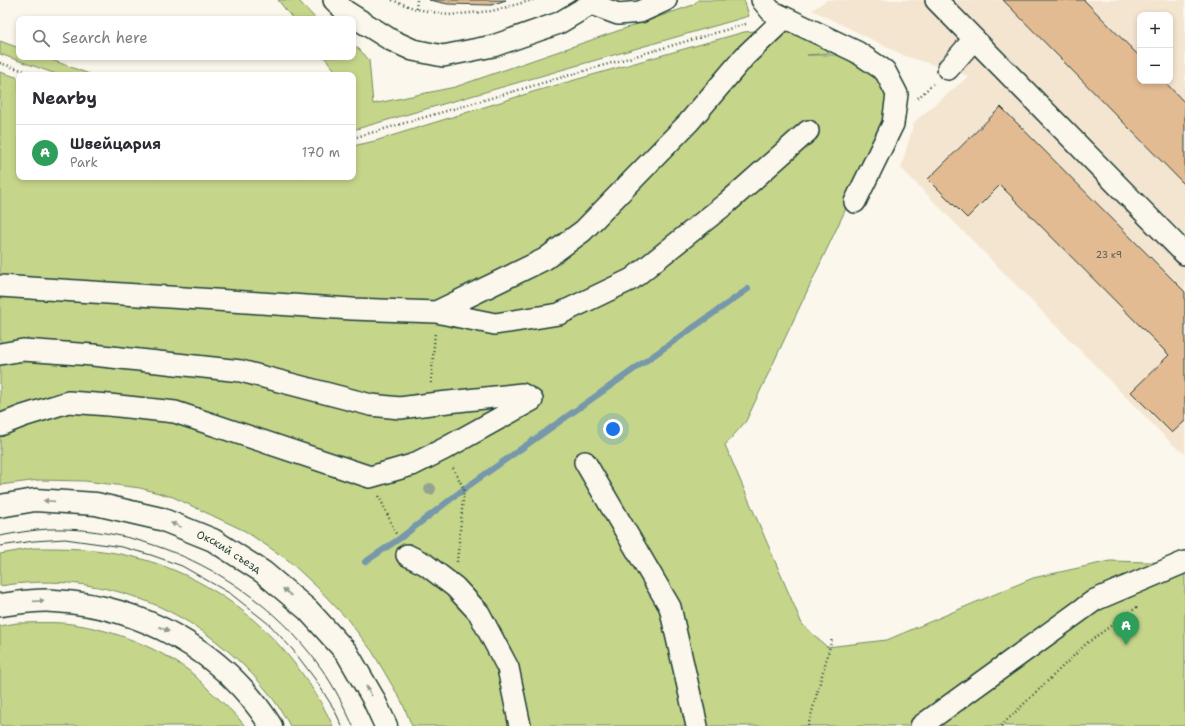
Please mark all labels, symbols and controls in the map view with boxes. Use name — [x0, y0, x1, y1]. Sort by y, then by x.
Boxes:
map controls — [1137, 12, 1173, 84]
button: + — [1137, 12, 1173, 48]
search box — [16, 16, 356, 60]
icon: search — [30, 27, 52, 49]
text: Search here — [62, 28, 148, 48]
button: − — [1137, 48, 1173, 84]
text: Nearby — [32, 87, 97, 109]
text: Швейцария — [70, 134, 161, 154]
text: A — [40, 144, 50, 161]
text: 170 m — [302, 144, 340, 161]
text: Park — [70, 154, 98, 171]
house number: 23 к9 — [1096, 249, 1122, 261]
your location — [603, 419, 623, 439]
one-way arrow — [42, 498, 55, 504]
one-way arrow — [170, 522, 182, 528]
street label: Окский съезд — [194, 527, 264, 577]
one-way arrow — [281, 588, 292, 597]
one-way arrow — [33, 598, 45, 605]
pin: A — [1113, 612, 1139, 645]
one-way arrow — [158, 626, 170, 632]
one-way arrow — [366, 685, 373, 697]

